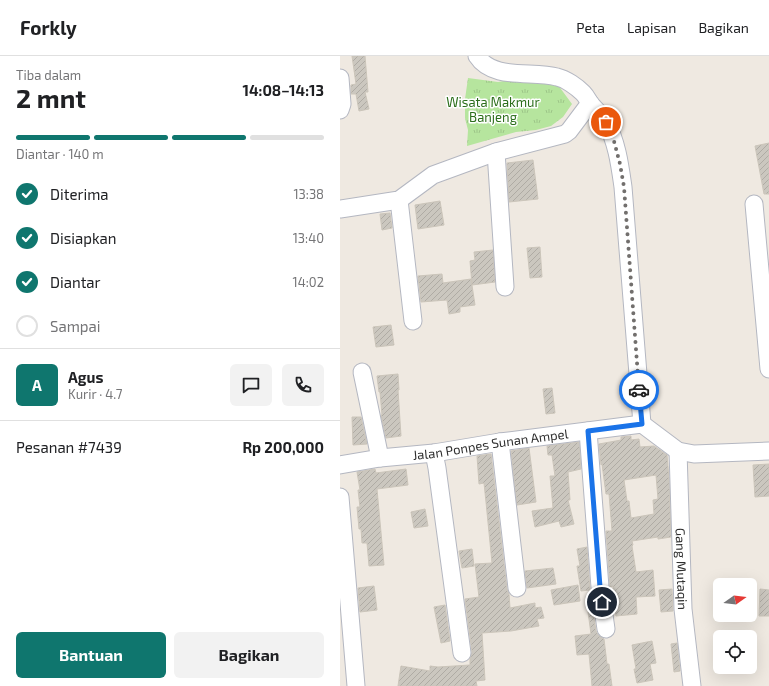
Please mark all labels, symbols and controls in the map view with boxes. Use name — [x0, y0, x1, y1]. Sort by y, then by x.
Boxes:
text: Forkly — [20, 16, 77, 39]
text: Peta — [576, 19, 605, 36]
text: Lapisan — [627, 19, 676, 36]
text: Bagikan — [698, 19, 749, 36]
text: Tiba dalam — [16, 67, 81, 83]
text: 14:08–14:13 — [243, 81, 324, 99]
text: 2 mnt — [16, 82, 86, 113]
park label: Wisata Makmur Banjeng — [446, 94, 540, 125]
pin — [589, 105, 623, 139]
icon: bag — [595, 111, 617, 133]
text: Diantar · 140 m — [16, 146, 104, 162]
icon: check — [16, 183, 38, 205]
text: Diterima — [50, 185, 109, 203]
text: 13:38 — [293, 186, 324, 202]
icon: check — [16, 227, 38, 249]
text: Disiapkan — [50, 229, 117, 247]
text: 13:40 — [293, 230, 324, 246]
icon: check — [16, 271, 38, 293]
text: Diantar — [50, 273, 101, 291]
text: 14:02 — [293, 274, 324, 290]
text: Sampai — [50, 317, 100, 335]
button: chat — [230, 364, 272, 406]
button: phone — [282, 364, 324, 406]
text: Agus — [68, 368, 103, 386]
courier — [619, 370, 659, 410]
text: A — [32, 376, 42, 394]
icon: car — [628, 379, 650, 401]
text: Kurir · 4.7 — [68, 386, 122, 402]
street label: Jalan Ponpes Sunan Ampel — [412, 425, 569, 463]
text: Pesanan #7439 — [16, 438, 122, 456]
text: Rp 200,000 — [242, 438, 324, 456]
street label: Gang Mutaqin — [672, 528, 691, 610]
north arrow — [713, 578, 757, 622]
map controls — [713, 578, 757, 674]
pin — [585, 585, 619, 619]
icon: home — [591, 591, 613, 613]
button: locate — [713, 630, 757, 674]
button: Bantuan — [16, 632, 166, 678]
button: Bagikan — [174, 632, 324, 678]

